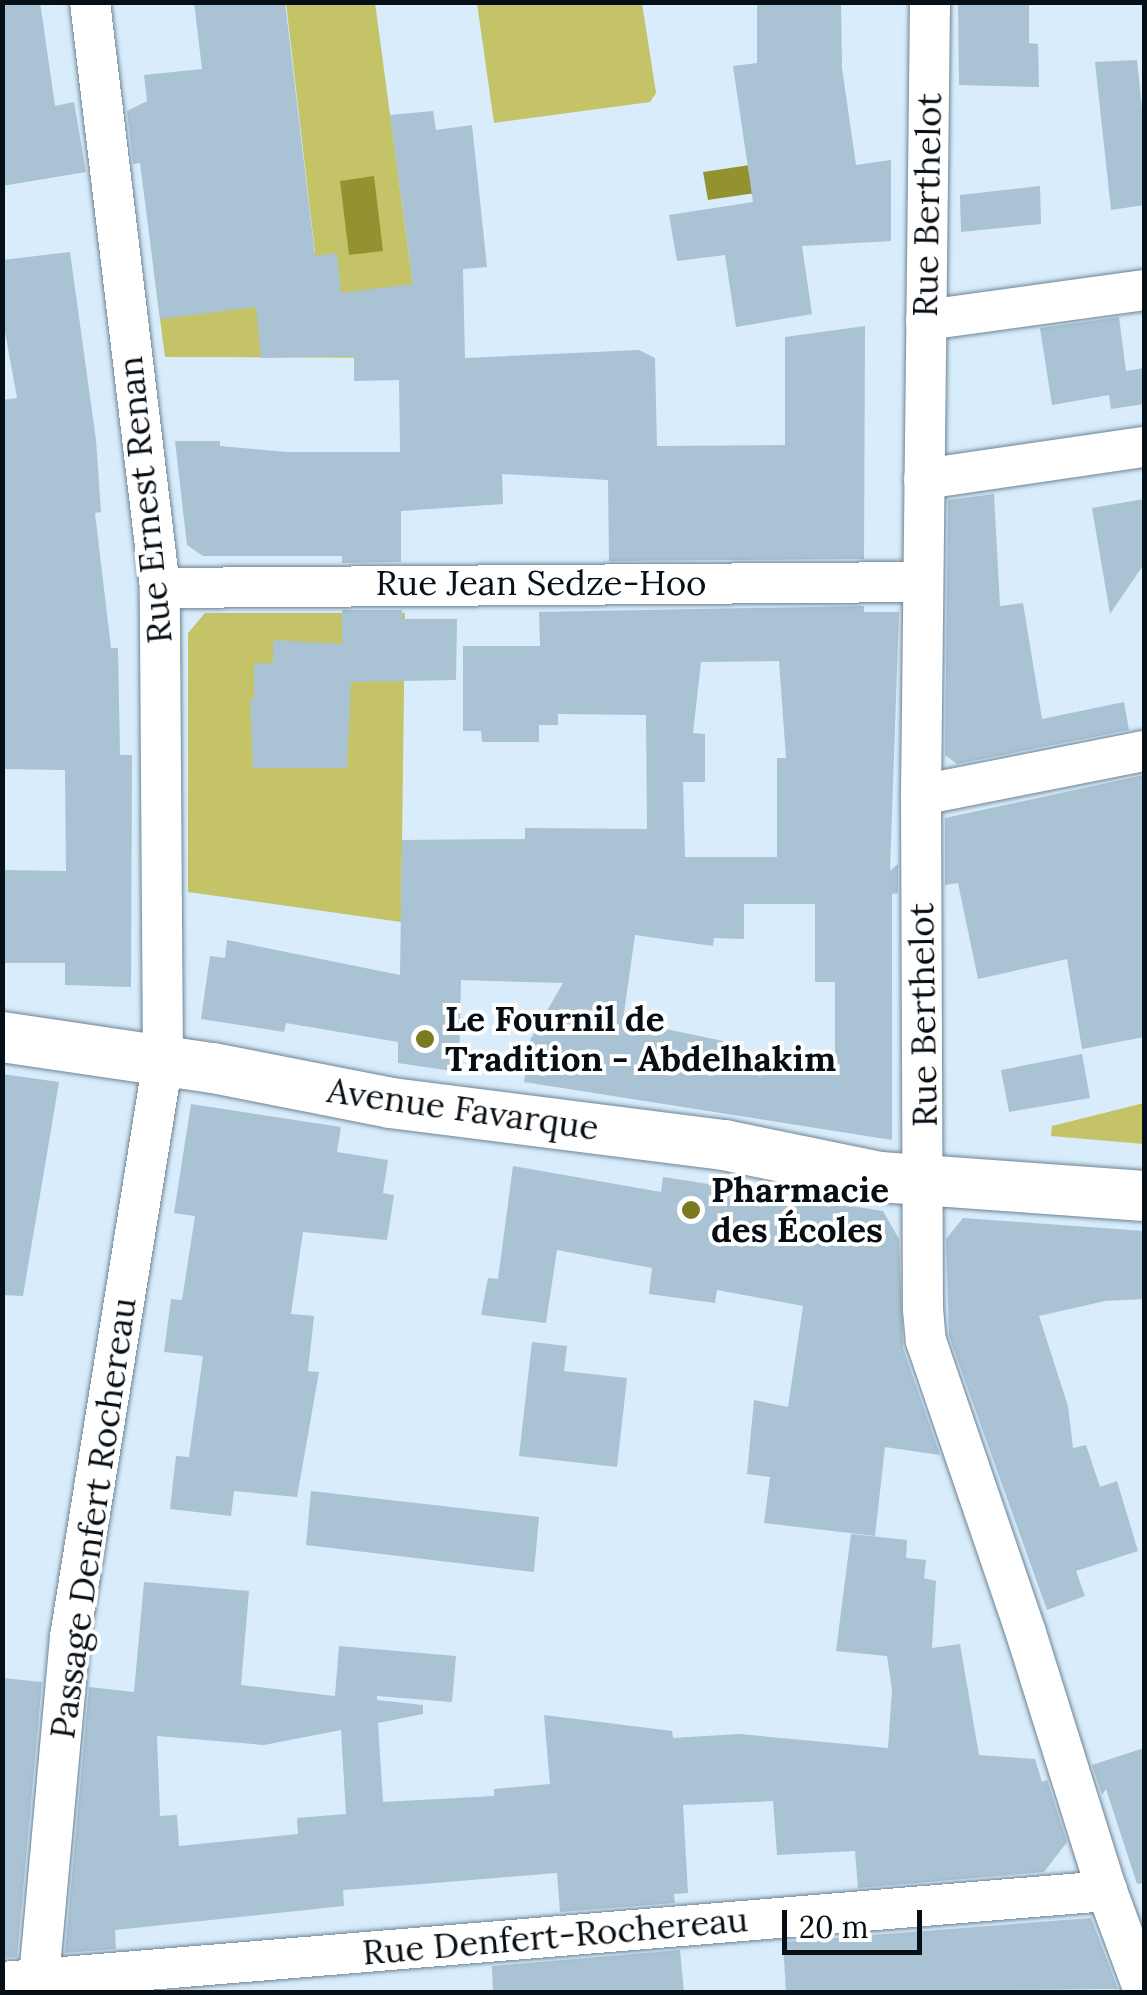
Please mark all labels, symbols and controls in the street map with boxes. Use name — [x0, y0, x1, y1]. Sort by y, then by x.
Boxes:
street label: Rue Berthelot — [904, 93, 950, 317]
street label: Rue Ernest Renan — [109, 354, 181, 646]
street label: Rue Jean Sedze-Hoo — [375, 562, 707, 604]
street label: Rue Berthelot — [900, 903, 946, 1127]
place label: Le Fournil de Tradition - Abdelhakim — [445, 998, 836, 1080]
marker: Le Fournil de Tradition - Abdelhakim — [414, 1028, 436, 1050]
street label: Avenue Favarque — [325, 1069, 601, 1149]
place label: Pharmacie des Écoles — [711, 1169, 889, 1251]
marker: Pharmacie des Écoles — [680, 1199, 702, 1221]
street label: Passage Denfert Rochereau — [41, 1295, 145, 1741]
scale bar — [787, 1890, 927, 1952]
street label: Rue Denfert-Rochereau — [361, 1898, 749, 1974]
text: 20 m — [799, 1908, 868, 1946]

